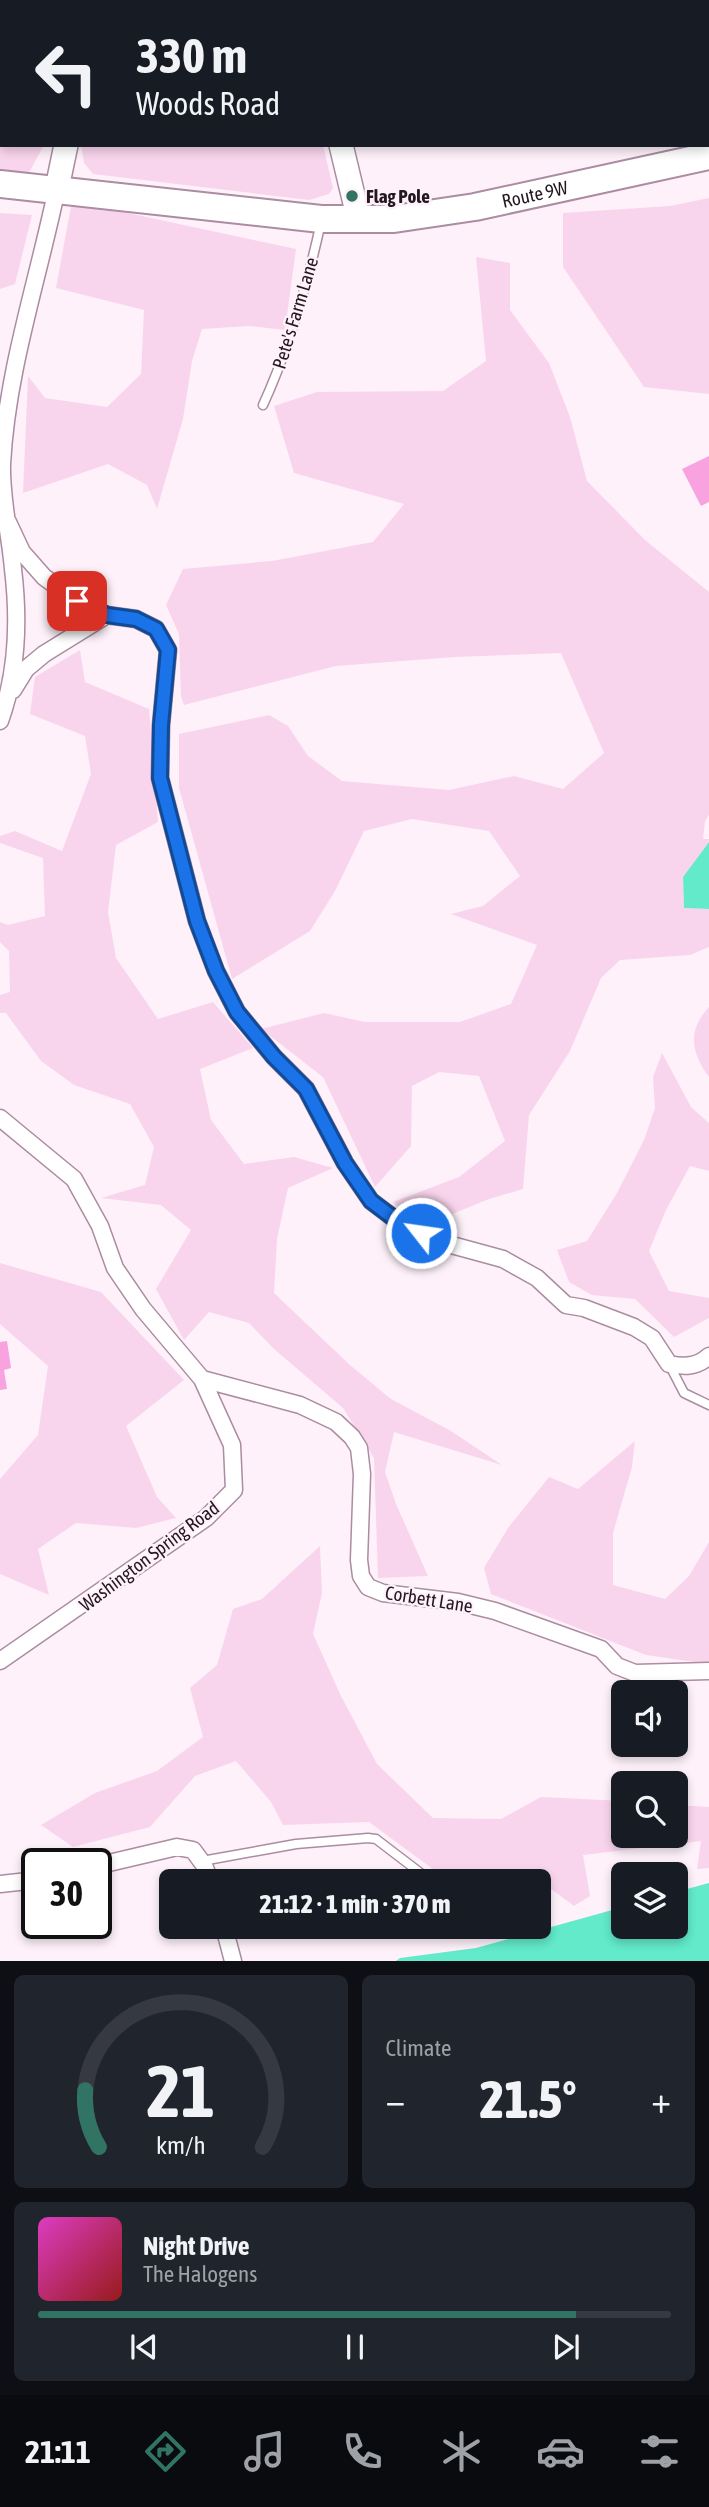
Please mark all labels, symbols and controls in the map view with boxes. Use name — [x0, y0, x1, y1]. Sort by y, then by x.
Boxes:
text: 330 m — [136, 27, 247, 83]
icon: left — [21, 28, 112, 119]
text: Woods Road — [136, 85, 280, 122]
street label: Route 9W — [500, 176, 570, 212]
place label: Flag Pole — [366, 185, 430, 207]
marker: Flag Pole — [344, 188, 360, 204]
street label: Pete's Farm Lane — [268, 255, 322, 371]
pin — [47, 571, 107, 631]
icon: arrive — [58, 582, 96, 620]
position arrow — [384, 1196, 458, 1270]
street label: Washington Spring Road — [75, 1496, 223, 1616]
street label: Corbett Lane — [384, 1581, 474, 1617]
map controls — [611, 1680, 688, 1939]
button: sound — [611, 1680, 688, 1757]
button: search — [611, 1771, 688, 1848]
speed limit sign: 30 — [21, 1848, 112, 1939]
button: layers — [611, 1862, 688, 1939]
text: 21:12 · 1 min · 370 m — [260, 1889, 450, 1919]
text: Climate — [386, 2035, 451, 2061]
text: 21 — [147, 2050, 215, 2133]
text: 21.5° — [480, 2069, 577, 2129]
text: − — [386, 2078, 405, 2121]
text: + — [651, 2078, 671, 2121]
text: km/h — [156, 2131, 206, 2159]
text: Night Drive — [143, 2231, 250, 2261]
text: The Halogens — [143, 2261, 257, 2287]
icon: previous — [125, 2328, 163, 2366]
icon: pause — [336, 2328, 374, 2366]
icon: next — [547, 2328, 585, 2366]
icon: directions — [141, 2427, 190, 2476]
icon: music — [240, 2427, 289, 2476]
icon: phone — [338, 2427, 387, 2476]
icon: climate — [437, 2427, 486, 2476]
icon: car — [536, 2427, 585, 2476]
icon: filters — [635, 2427, 684, 2476]
text: 21:11 — [25, 2433, 91, 2470]

